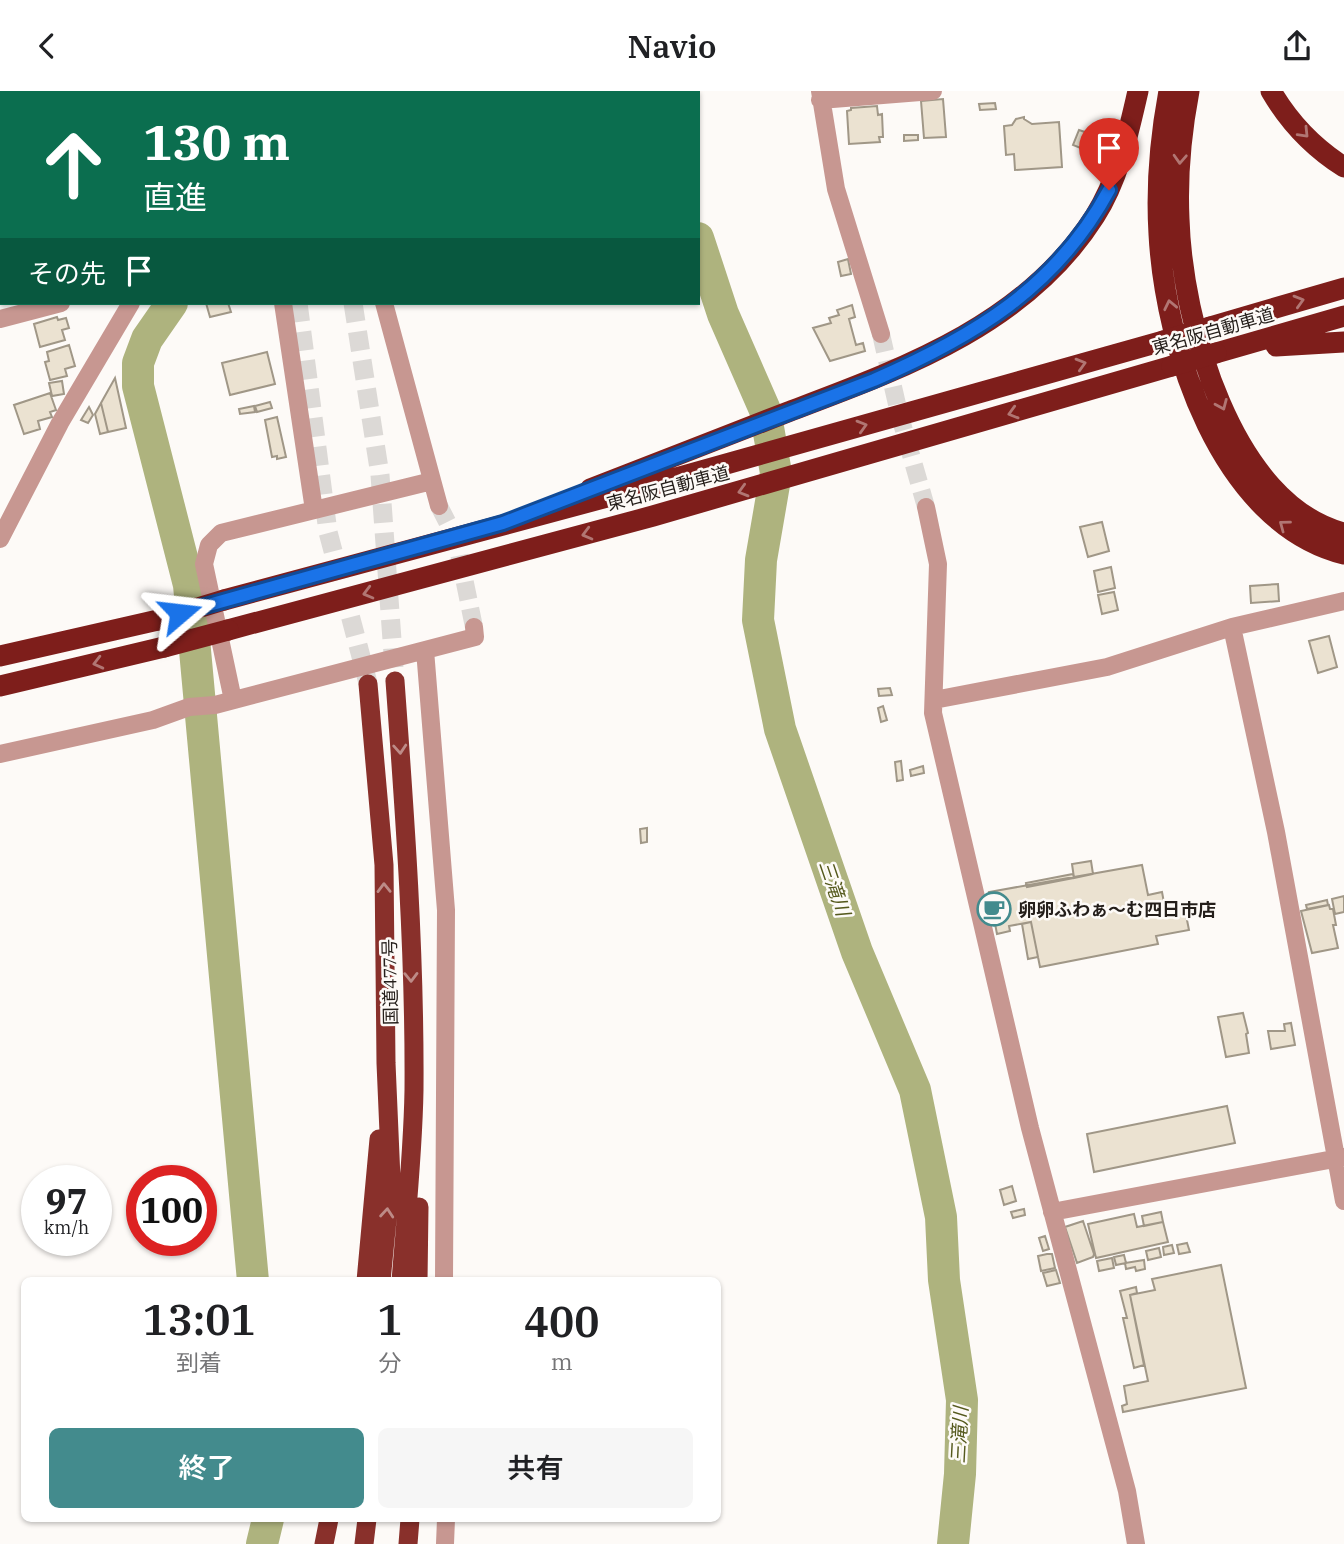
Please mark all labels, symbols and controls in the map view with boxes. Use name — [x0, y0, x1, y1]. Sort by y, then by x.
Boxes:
text: Navio — [627, 25, 717, 67]
icon: back — [28, 27, 66, 65]
icon: share — [1278, 27, 1316, 65]
text: 130 m — [143, 110, 290, 173]
pin — [1079, 118, 1139, 190]
icon: ahead — [28, 119, 119, 210]
one-way arrow — [1295, 125, 1308, 138]
icon: arrive — [1090, 129, 1128, 167]
one-way arrow — [1173, 153, 1188, 164]
text: 直進 — [143, 176, 207, 218]
icon: arrive — [120, 252, 158, 290]
text: その先 — [28, 256, 106, 290]
one-way arrow — [1292, 295, 1304, 310]
one-way arrow — [1163, 299, 1178, 311]
street label: 東名阪自動車道 — [1149, 303, 1277, 359]
one-way arrow — [1075, 358, 1087, 372]
one-way arrow — [1214, 397, 1228, 410]
one-way arrow — [1007, 404, 1019, 419]
one-way arrow — [856, 420, 868, 434]
street label: 東名阪自動車道 — [604, 461, 732, 515]
one-way arrow — [737, 483, 749, 497]
one-way arrow — [1279, 520, 1291, 533]
one-way arrow — [581, 526, 593, 540]
position arrow — [143, 576, 217, 650]
one-way arrow — [362, 585, 374, 599]
one-way arrow — [92, 655, 104, 669]
one-way arrow — [392, 744, 407, 755]
water label: 三滝川 — [814, 857, 856, 921]
one-way arrow — [376, 882, 392, 893]
cafe icon: 卵卵ふわぁ～む四日市店 — [975, 890, 1013, 928]
place label: 卵卵ふわぁ～む四日市店 — [1018, 898, 1216, 921]
street label: 国道477号 — [378, 939, 402, 1025]
one-way arrow — [403, 972, 419, 982]
speed limit sign: 100 — [126, 1165, 217, 1256]
text: 97 — [45, 1178, 88, 1224]
one-way arrow — [380, 1207, 395, 1219]
text: km/h — [44, 1216, 89, 1239]
text: 13:01 — [142, 1292, 256, 1347]
text: 1 — [377, 1292, 402, 1347]
text: 400 — [524, 1294, 600, 1349]
text: m — [551, 1346, 573, 1376]
text: 到着 — [176, 1347, 222, 1377]
text: 分 — [378, 1347, 401, 1377]
water label: 三滝川 — [946, 1404, 973, 1464]
button: 終了 — [49, 1428, 364, 1508]
button: 共有 — [378, 1428, 693, 1508]

